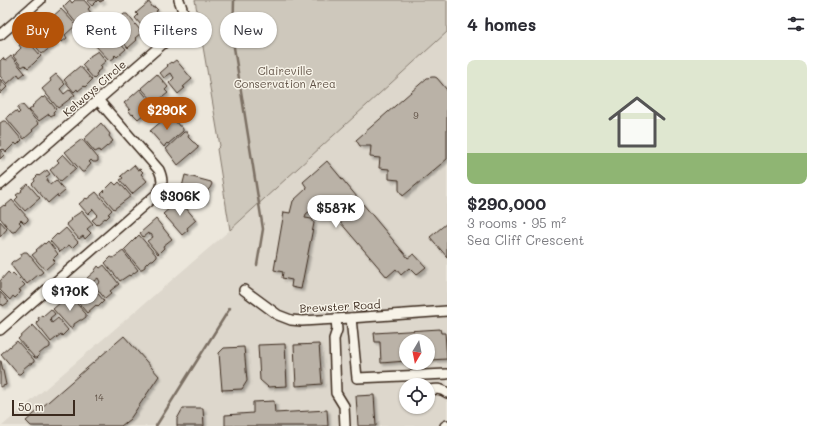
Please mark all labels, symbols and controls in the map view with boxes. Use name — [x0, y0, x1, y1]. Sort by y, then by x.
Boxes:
chip: Buy — [12, 12, 64, 48]
chip: Rent — [72, 12, 131, 48]
chip: Filters — [139, 12, 212, 48]
chip: New — [220, 12, 277, 48]
text: 4 homes — [467, 13, 536, 35]
icon: filters — [785, 13, 807, 35]
street label: Kelways Circle — [59, 56, 129, 120]
park label: Claireville Conservation Area — [234, 63, 336, 91]
icon: home — [601, 86, 673, 158]
pin: $290K — [139, 97, 195, 131]
text: $290K — [147, 101, 187, 118]
house number: 9 — [413, 110, 419, 121]
pin: $306K — [152, 183, 208, 217]
text: $306K — [160, 187, 200, 204]
text: $290,000 — [467, 192, 546, 214]
pin: $587K — [308, 195, 364, 229]
text: $587K — [316, 199, 356, 216]
text: 3 rooms · 95 m² — [467, 214, 566, 231]
text: Sea Cliff Crescent — [467, 231, 584, 248]
pin: $170K — [42, 278, 98, 312]
text: $170K — [51, 282, 89, 299]
street label: Brewster Road — [299, 296, 381, 316]
north arrow — [399, 334, 435, 370]
map controls — [399, 334, 435, 414]
button: locate — [399, 378, 435, 414]
house number: 14 — [94, 392, 104, 403]
scale bar — [12, 398, 75, 417]
text: 50 m — [18, 399, 44, 414]

